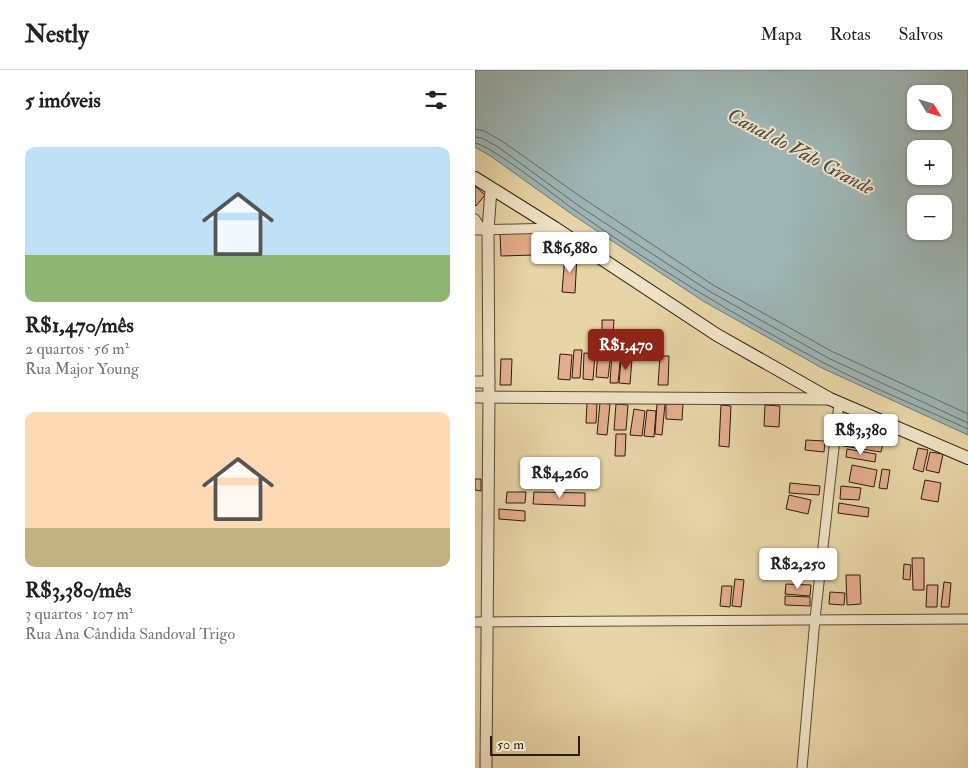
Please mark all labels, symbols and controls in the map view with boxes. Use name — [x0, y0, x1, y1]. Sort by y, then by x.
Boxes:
text: Nestly — [25, 19, 89, 50]
text: Mapa — [761, 23, 802, 46]
text: Rotas — [830, 23, 871, 46]
text: Salvos — [899, 23, 943, 46]
north arrow — [907, 85, 953, 130]
map controls — [907, 85, 952, 240]
icon: filters — [422, 86, 450, 114]
text: 5 imóveis — [25, 87, 101, 114]
water label: Canal do Valo Grande — [723, 102, 879, 201]
button: + — [907, 140, 952, 185]
icon: home — [193, 179, 283, 269]
button: − — [907, 195, 952, 240]
pin: R$6,880 — [524, 232, 616, 274]
text: R$6,880 — [542, 238, 598, 258]
text: R$1,470/mês — [25, 312, 134, 339]
pin: R$1,470 — [580, 328, 672, 371]
text: R$1,470 — [599, 335, 653, 355]
text: 2 quartos · 56 m² — [25, 339, 129, 359]
text: Rua Major Young — [25, 359, 139, 379]
pin: R$3,380 — [815, 414, 907, 456]
text: R$3,380 — [835, 420, 887, 440]
icon: home — [193, 444, 283, 534]
pin: R$4,260 — [514, 456, 606, 499]
text: R$4,260 — [531, 463, 589, 483]
pin: R$2,250 — [752, 548, 844, 590]
text: R$2,250 — [770, 554, 826, 574]
text: R$3,380/mês — [25, 577, 131, 604]
text: 3 quartos · 107 m² — [25, 604, 133, 624]
text: Rua Ana Cândida Sandoval Trigo — [25, 624, 235, 644]
scale bar — [490, 733, 580, 756]
text: 50 m — [497, 736, 524, 753]

